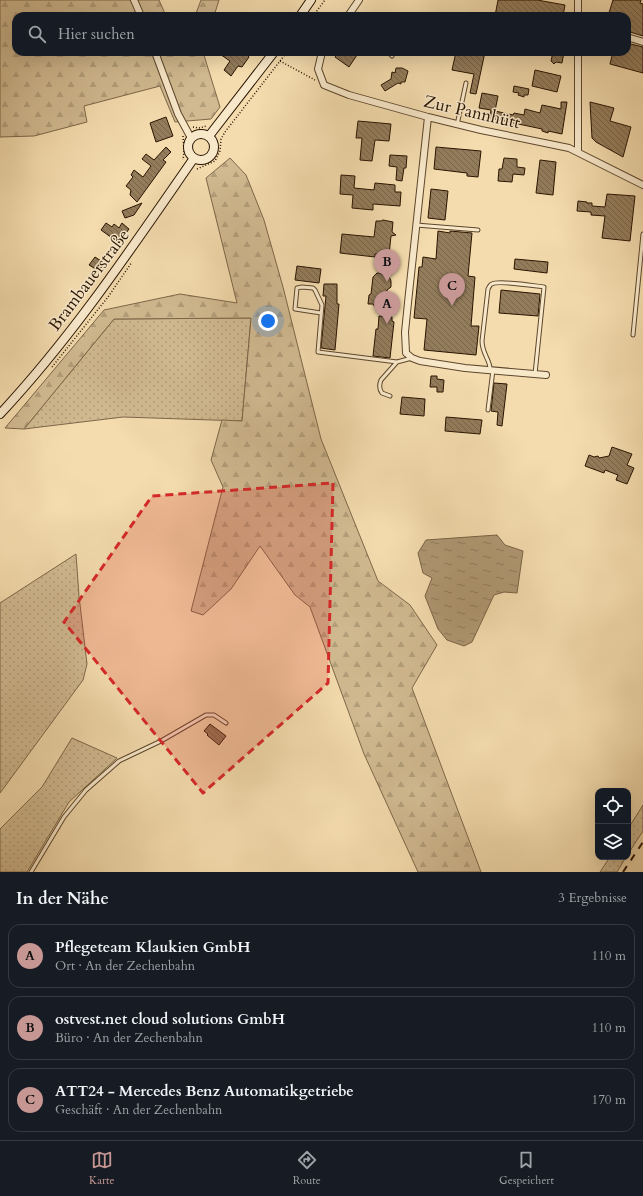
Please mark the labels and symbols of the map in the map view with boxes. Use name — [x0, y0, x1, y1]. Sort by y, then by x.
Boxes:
street label: Zur Pannhütt — [422, 90, 523, 134]
street label: Brambauerstraße — [43, 224, 135, 336]
pin: B — [374, 249, 400, 282]
pin: C — [439, 273, 465, 306]
pin: A — [374, 291, 400, 324]
your location — [258, 311, 278, 331]

